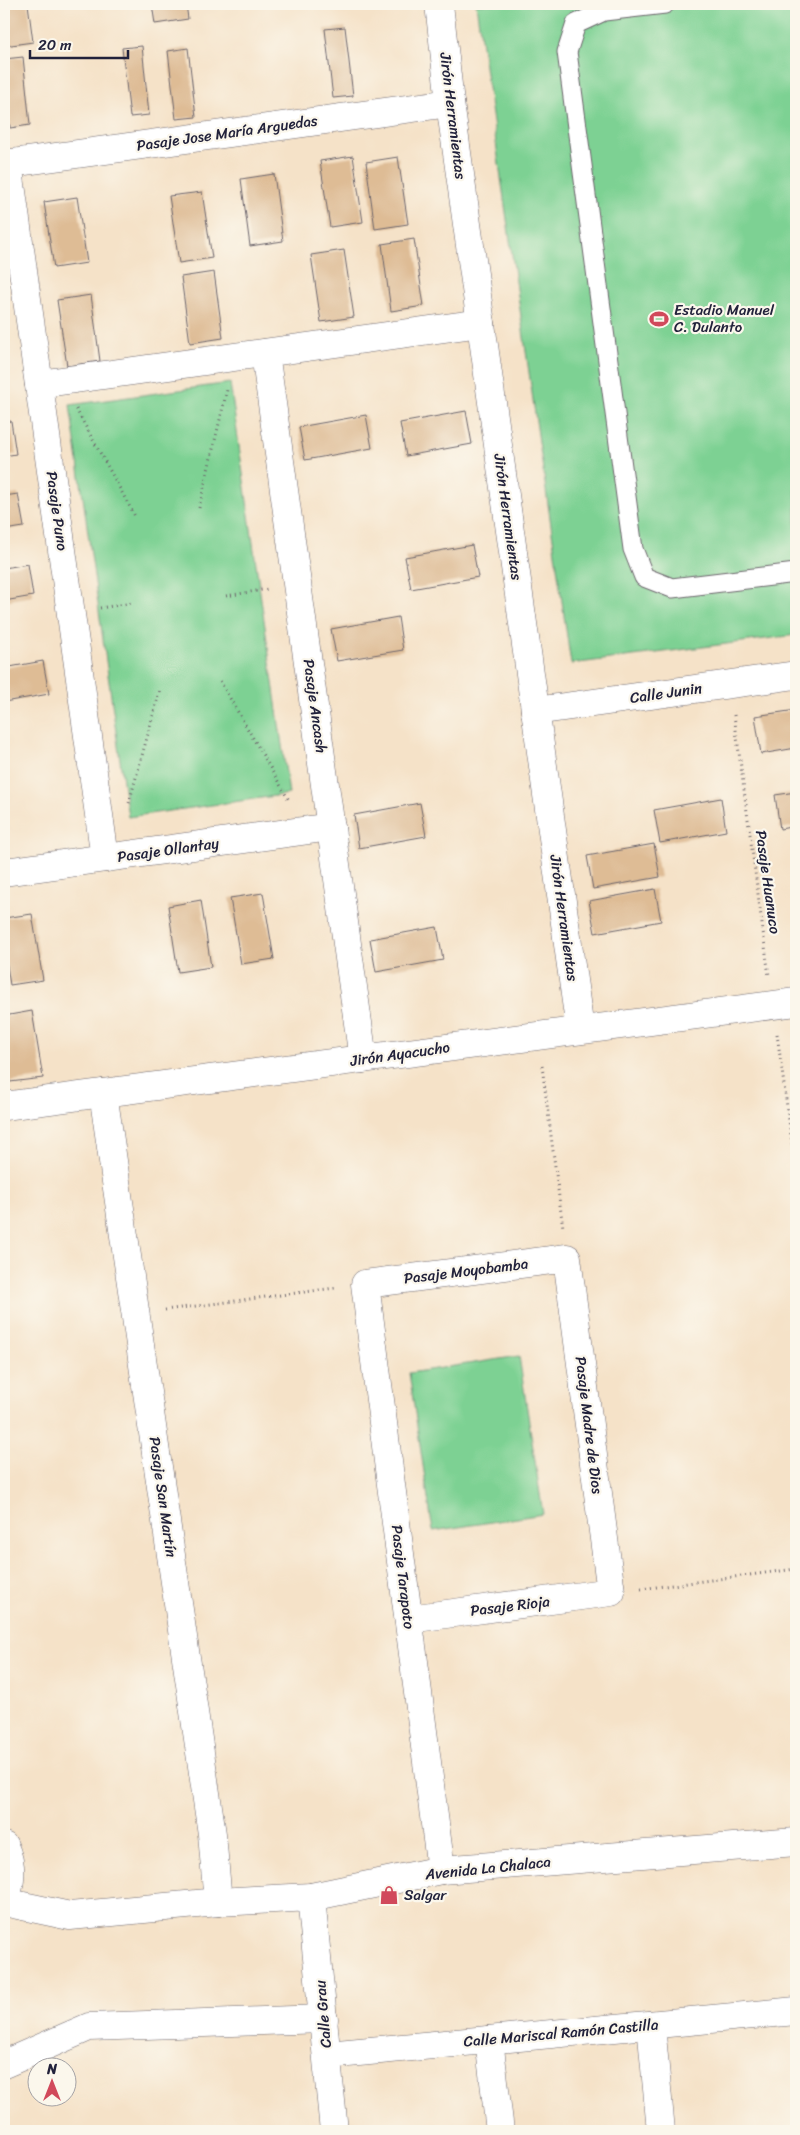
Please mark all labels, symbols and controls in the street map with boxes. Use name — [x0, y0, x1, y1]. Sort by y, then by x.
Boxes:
scale bar — [30, 28, 128, 60]
text: 20 m — [38, 32, 72, 58]
street label: Jirón Herramientas — [432, 50, 474, 181]
street label: Pasaje Jose María Arguedas — [135, 107, 319, 159]
place label: Estadio Manuel C. Dulanto — [674, 297, 775, 340]
sports icon: Estadio Manuel C. Dulanto — [648, 308, 670, 330]
street label: Jirón Herramientas — [486, 451, 530, 582]
street label: Pasaje Puno — [39, 470, 75, 553]
street label: Pasaje Ancash — [296, 657, 334, 755]
street label: Calle Junin — [628, 675, 704, 711]
street label: Pasaje Huanuco — [748, 828, 788, 936]
street label: Pasaje Ollantay — [116, 830, 221, 870]
street label: Jirón Herramientas — [542, 852, 586, 983]
street label: Jirón Ayacucho — [348, 1034, 452, 1074]
street label: Pasaje Moyobamba — [402, 1250, 530, 1292]
street label: Pasaje Madre de Dios — [568, 1355, 610, 1496]
street label: Pasaje San Martín — [142, 1435, 184, 1559]
street label: Pasaje Tarapoto — [384, 1523, 422, 1631]
street label: Pasaje Rioja — [469, 1588, 552, 1624]
street label: Avenida La Chalaca — [423, 1848, 552, 1888]
place label: Salgar — [404, 1882, 447, 1908]
shop icon: Salgar — [378, 1884, 400, 1906]
street label: Calle Grau — [307, 1979, 339, 2049]
street label: Calle Mariscal Ramón Castilla — [463, 2011, 660, 2054]
text: N — [46, 2057, 57, 2082]
north arrow — [28, 2058, 78, 2108]

